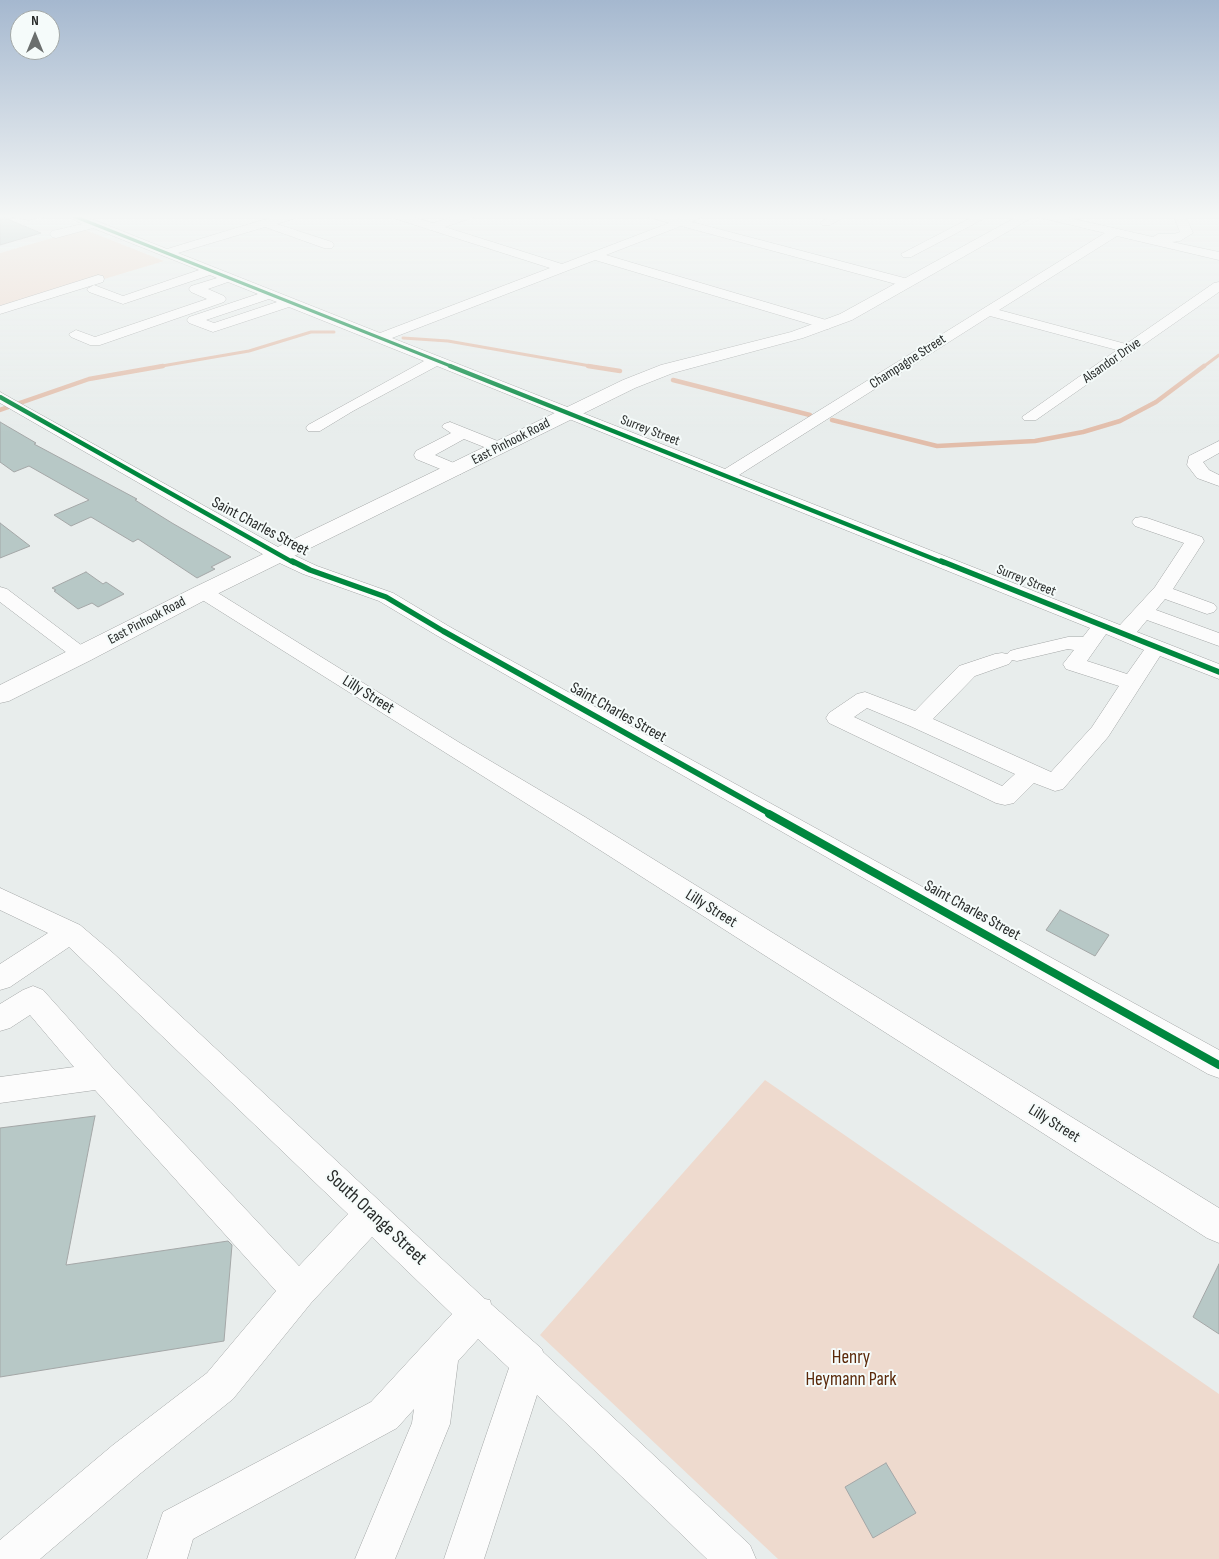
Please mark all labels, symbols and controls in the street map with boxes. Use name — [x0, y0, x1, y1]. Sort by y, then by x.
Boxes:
north arrow — [10, 10, 60, 60]
text: N — [31, 12, 39, 29]
street label: Champagne Street — [867, 331, 949, 393]
street label: Alsandor Drive — [1080, 335, 1144, 387]
street label: Surrey Street — [618, 412, 682, 450]
street label: East Pinhook Road — [469, 415, 553, 469]
street label: Saint Charles Street — [208, 493, 312, 561]
street label: Surrey Street — [994, 562, 1058, 600]
street label: East Pinhook Road — [105, 594, 189, 648]
street label: Lilly Street — [339, 672, 397, 718]
street label: Saint Charles Street — [566, 679, 670, 747]
street label: Saint Charles Street — [920, 877, 1024, 945]
street label: Lilly Street — [682, 886, 740, 932]
street label: Lilly Street — [1025, 1101, 1083, 1147]
street label: South Orange Street — [321, 1166, 431, 1270]
park label: Henry Heymann Park — [805, 1347, 897, 1391]

